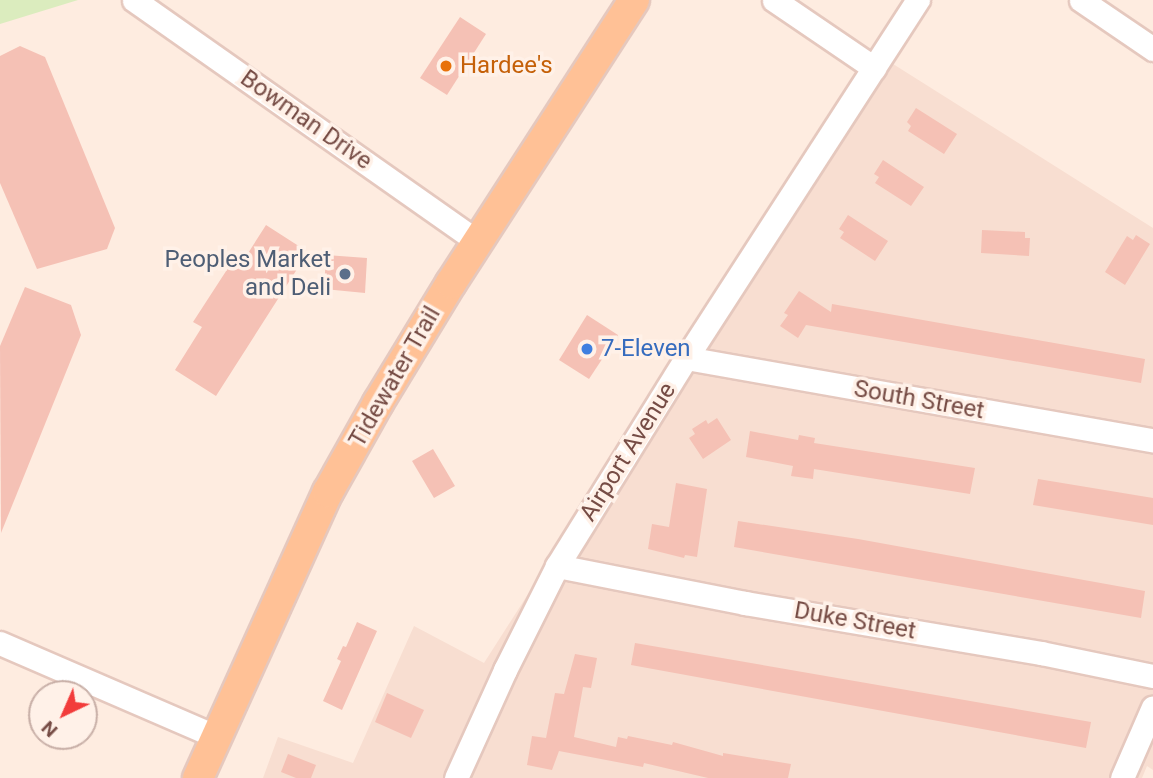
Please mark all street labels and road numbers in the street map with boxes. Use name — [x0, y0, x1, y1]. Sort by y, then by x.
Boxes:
street label: Bowman Drive — [235, 64, 377, 176]
street label: Tidewater Trail — [343, 301, 447, 453]
street label: South Street — [852, 374, 986, 426]
street label: Airport Avenue — [574, 377, 682, 527]
street label: Duke Street — [792, 596, 918, 646]

